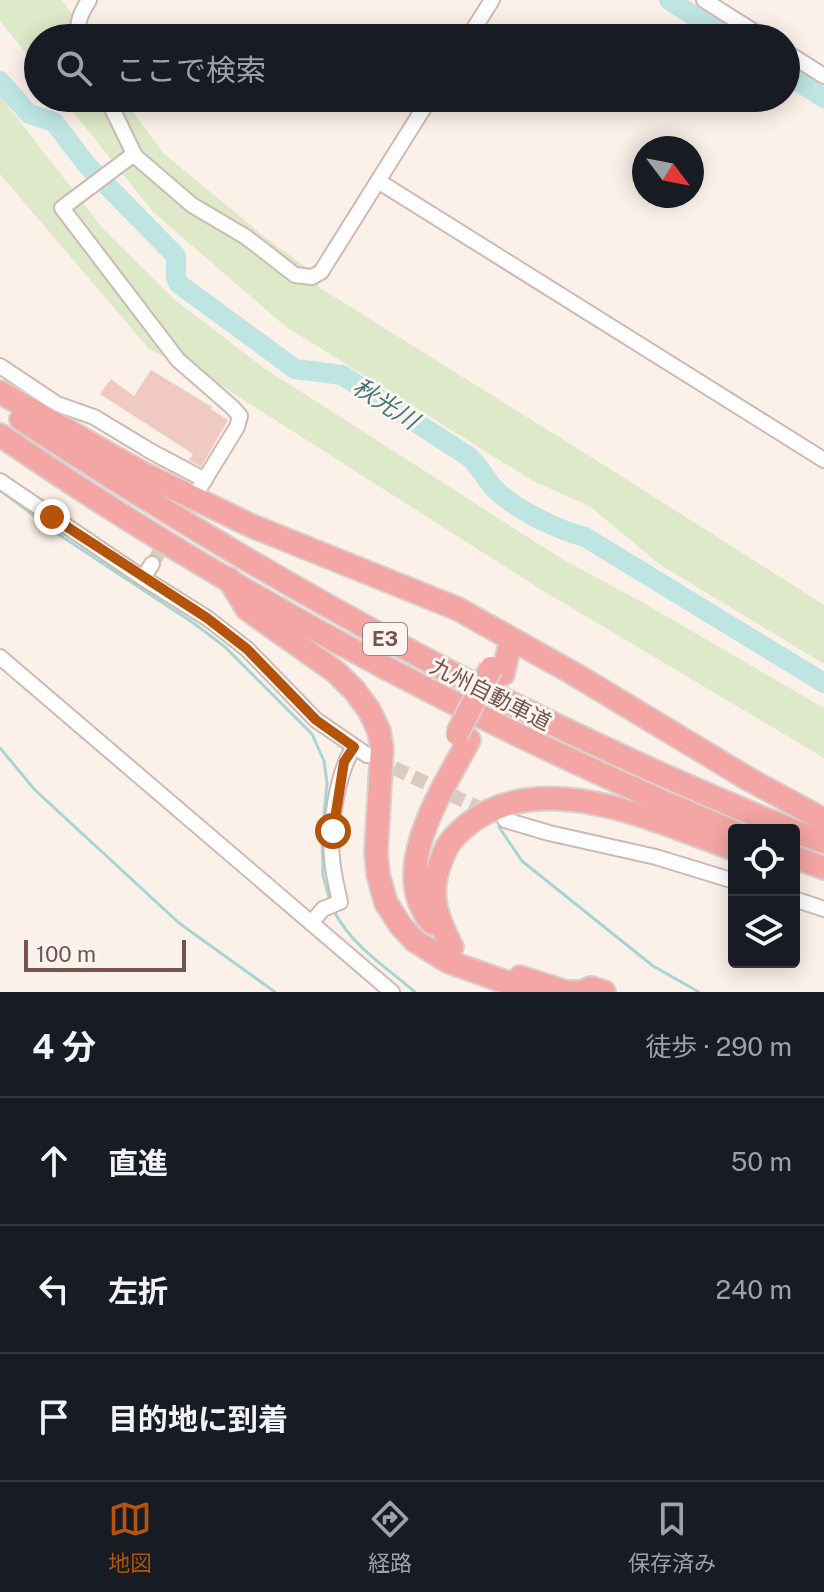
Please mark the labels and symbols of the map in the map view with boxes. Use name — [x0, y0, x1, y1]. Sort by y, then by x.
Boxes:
north arrow — [632, 136, 704, 208]
water label: 秋光川 — [348, 372, 426, 436]
route end — [34, 499, 70, 535]
road number: E3 — [363, 623, 407, 655]
street label: 九州自動車道 — [426, 652, 556, 736]
route start — [315, 813, 351, 849]
scale bar — [24, 936, 186, 972]

